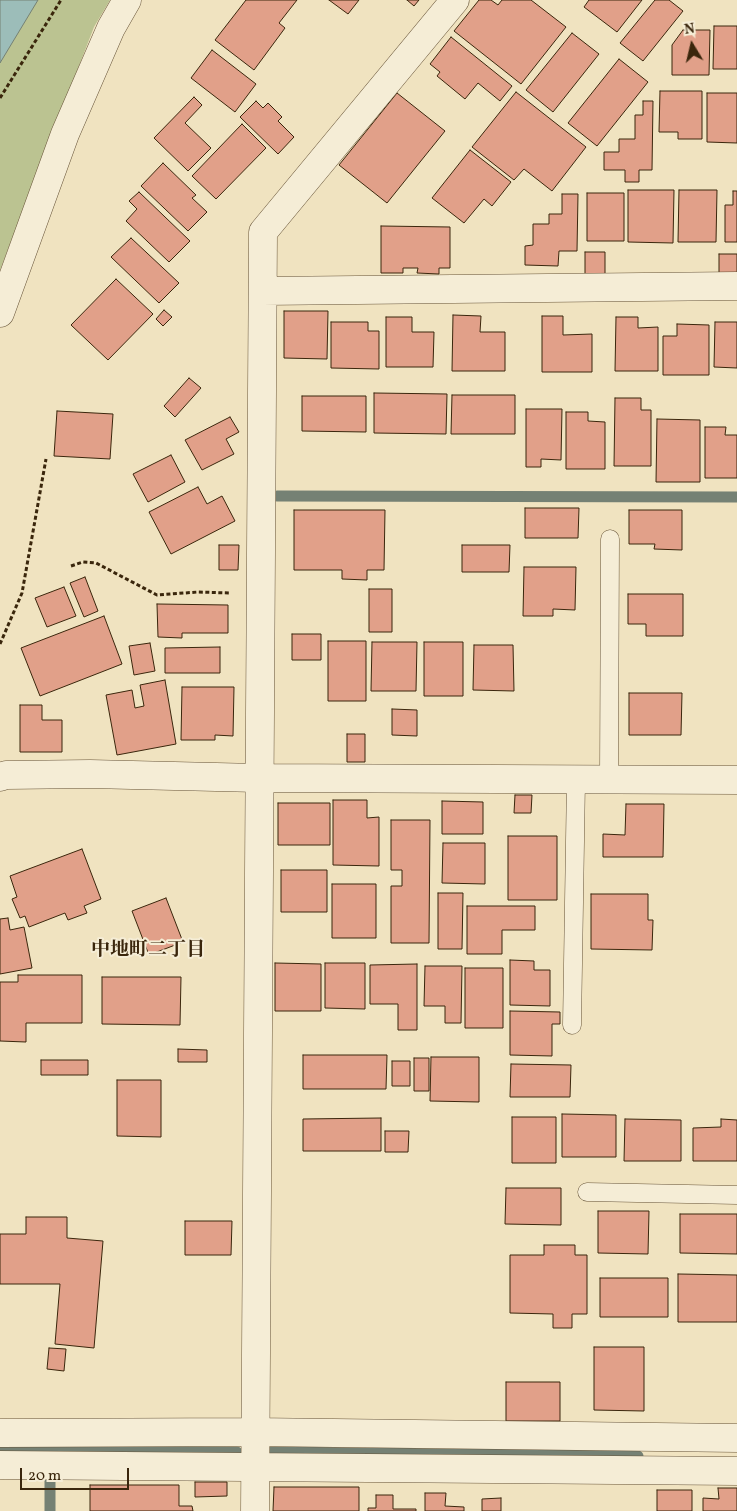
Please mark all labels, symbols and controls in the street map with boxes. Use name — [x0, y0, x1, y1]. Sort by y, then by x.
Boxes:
north arrow — [667, 20, 717, 70]
text: N — [683, 20, 696, 40]
district label: 中地町二丁目 — [91, 941, 205, 963]
scale bar — [22, 1458, 131, 1490]
text: 20 m — [28, 1466, 61, 1487]

